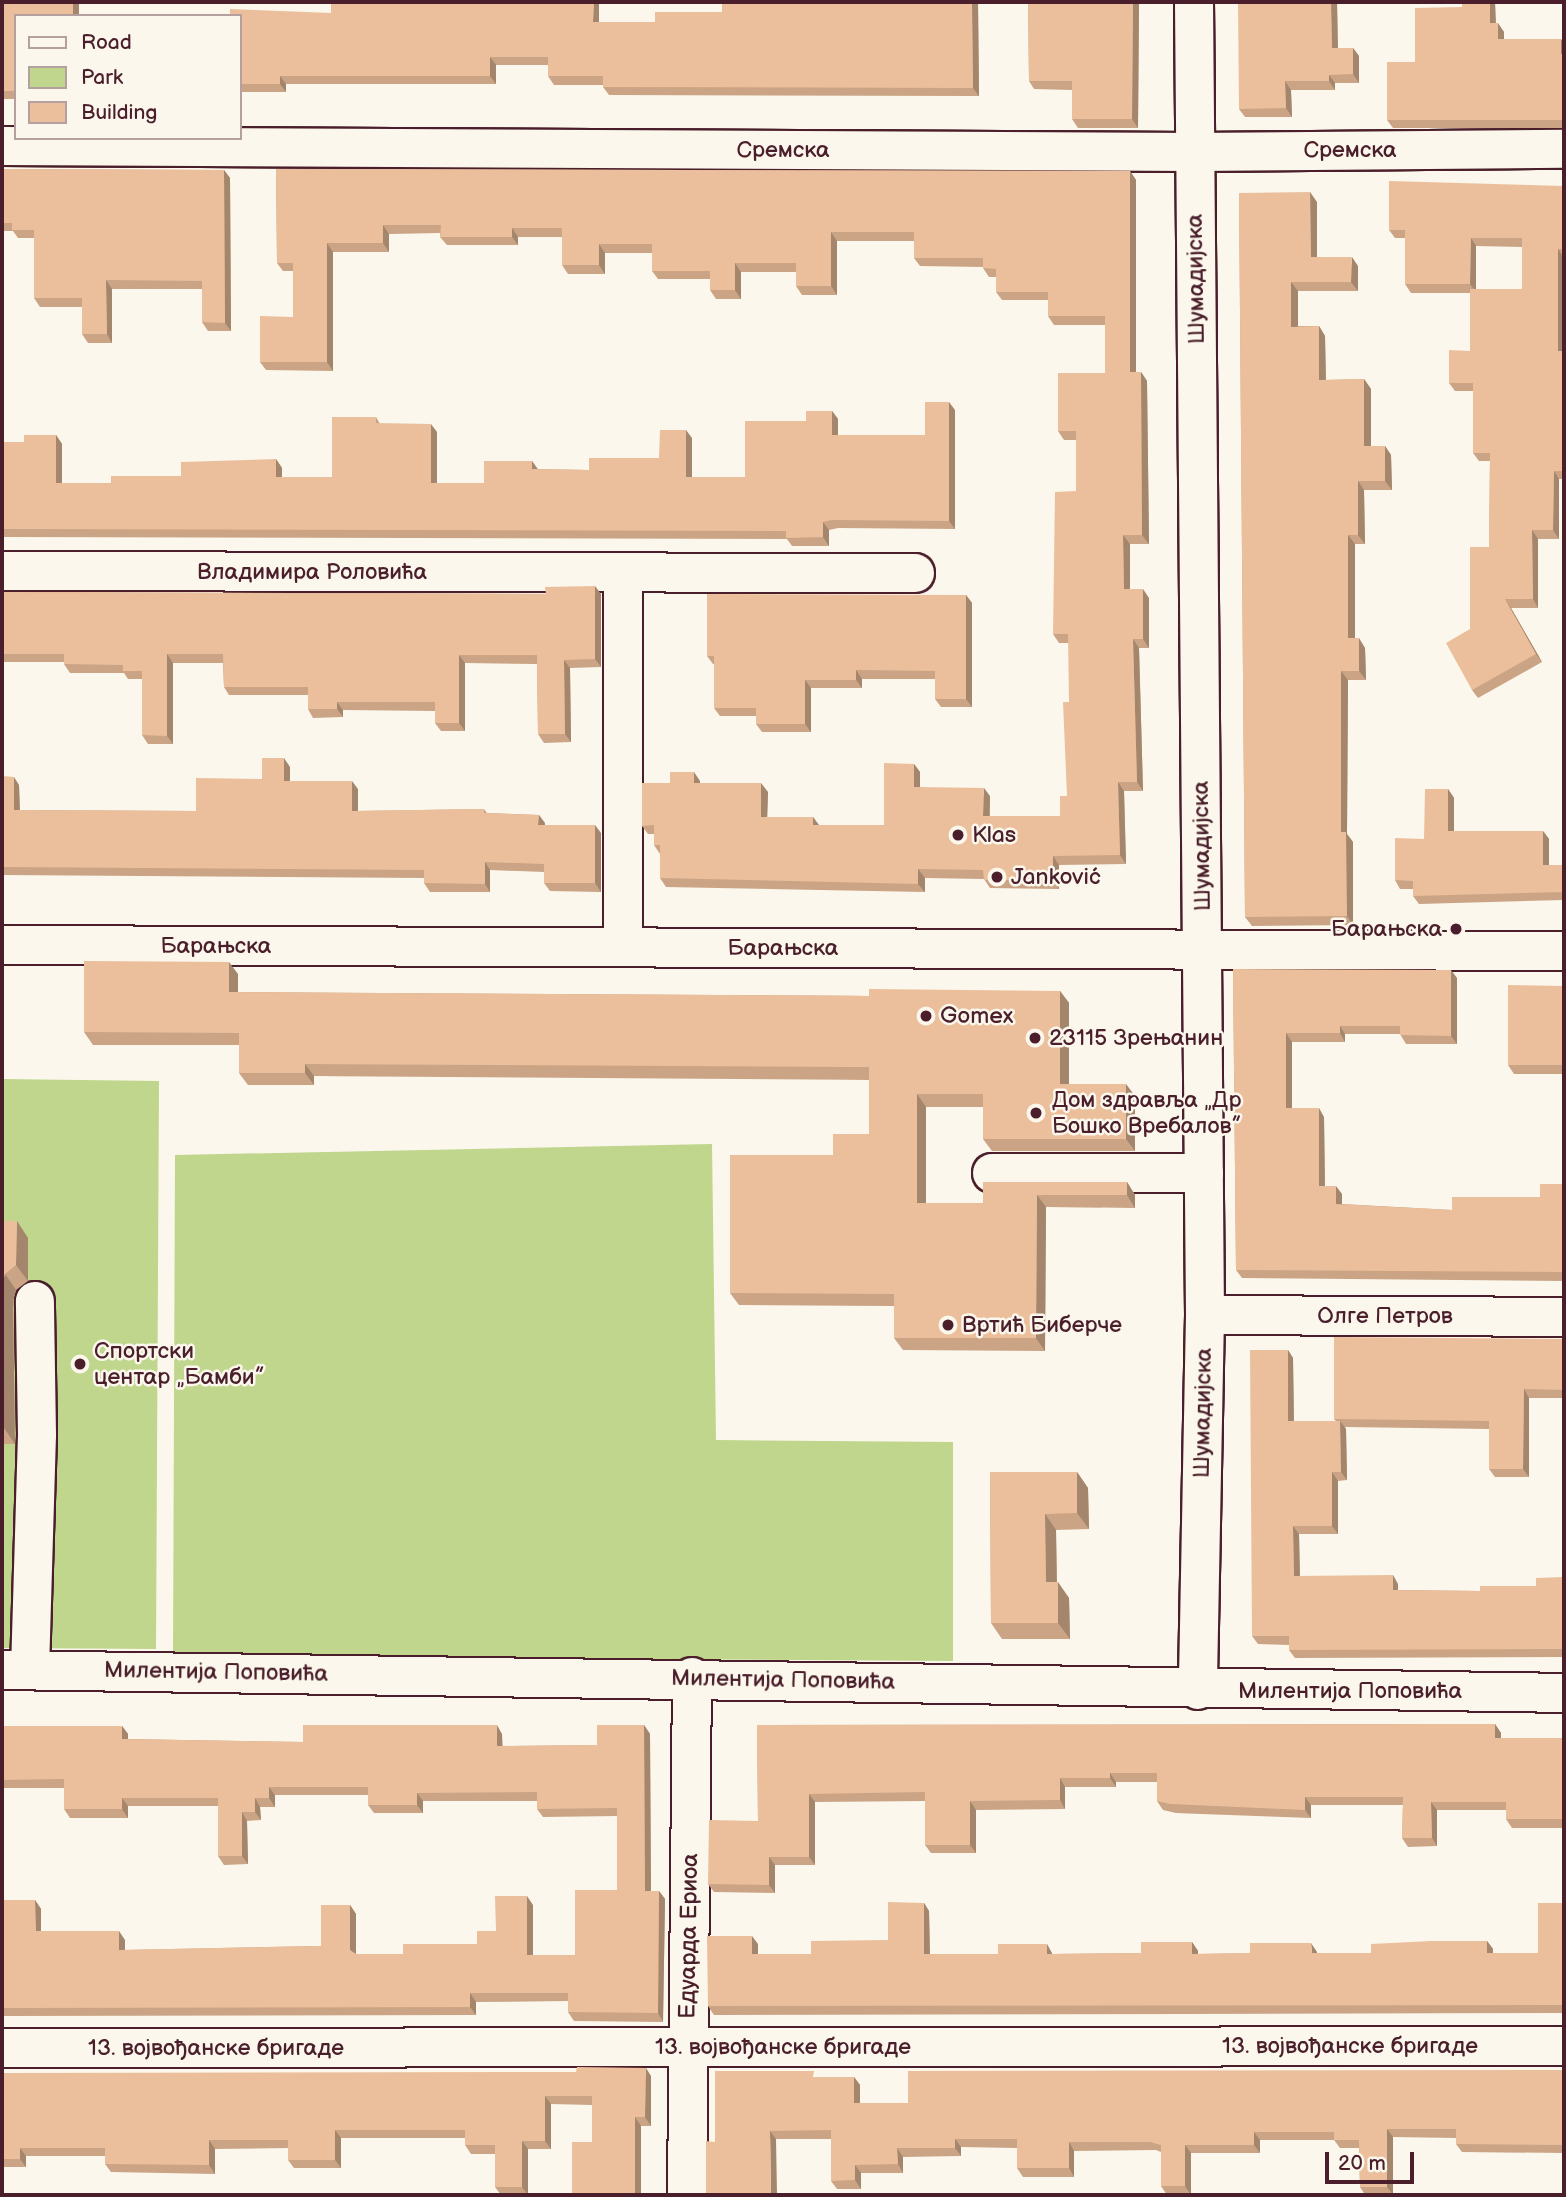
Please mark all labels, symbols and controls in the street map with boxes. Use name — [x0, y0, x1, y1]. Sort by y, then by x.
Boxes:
legend — [14, 14, 242, 140]
text: Road — [81, 30, 132, 55]
text: Park — [81, 65, 123, 90]
text: Building — [81, 100, 157, 125]
street label: Сремска — [736, 136, 830, 164]
street label: Сремска — [1303, 136, 1397, 164]
street label: Шумадијска — [1181, 214, 1211, 344]
street label: Владимира Роловића — [197, 558, 427, 586]
street label: Шумадијска — [1187, 781, 1217, 911]
place label: Klas — [972, 821, 1016, 849]
marker: Klas — [950, 827, 966, 843]
place label: Janković — [1011, 863, 1101, 891]
marker: Janković — [989, 869, 1005, 885]
place label: Барањска — [1331, 915, 1442, 943]
marker: Барањска — [1448, 921, 1464, 937]
street label: Барањска — [161, 932, 271, 960]
street label: Барањска — [728, 934, 838, 962]
place label: Gomex — [940, 1002, 1013, 1030]
marker: Gomex — [918, 1008, 934, 1024]
place label: 23115 Зрењанин — [1049, 1024, 1223, 1052]
marker: 23115 Зрењанин — [1027, 1030, 1043, 1046]
place label: Дом здравља „Др Бошко Вребалов” — [1052, 1086, 1241, 1140]
marker: Дом здравља „Др Бошко Вребалов” — [1026, 1103, 1046, 1123]
street label: Олге Петров — [1317, 1302, 1453, 1330]
place label: Вртић Биберче — [962, 1311, 1122, 1339]
marker: Вртић Биберче — [940, 1317, 956, 1333]
place label: Спортски центар „Бамби” — [94, 1337, 264, 1391]
street label: Шумадијска — [1188, 1348, 1218, 1478]
marker: Спортски центар „Бамби” — [72, 1356, 88, 1372]
street label: Милентија Поповића — [104, 1656, 328, 1688]
street label: Милентија Поповића — [671, 1664, 895, 1696]
street label: Милентија Поповића — [1238, 1677, 1462, 1705]
street label: Едуарда Ериоа — [674, 1853, 704, 2019]
street label: 13. војвођанске бригаде — [1222, 2032, 1478, 2060]
street label: 13. војвођанске бригаде — [655, 2033, 911, 2061]
street label: 13. војвођанске бригаде — [88, 2034, 344, 2062]
scale bar — [1328, 2138, 1417, 2182]
text: 20 m — [1338, 2151, 1386, 2176]

